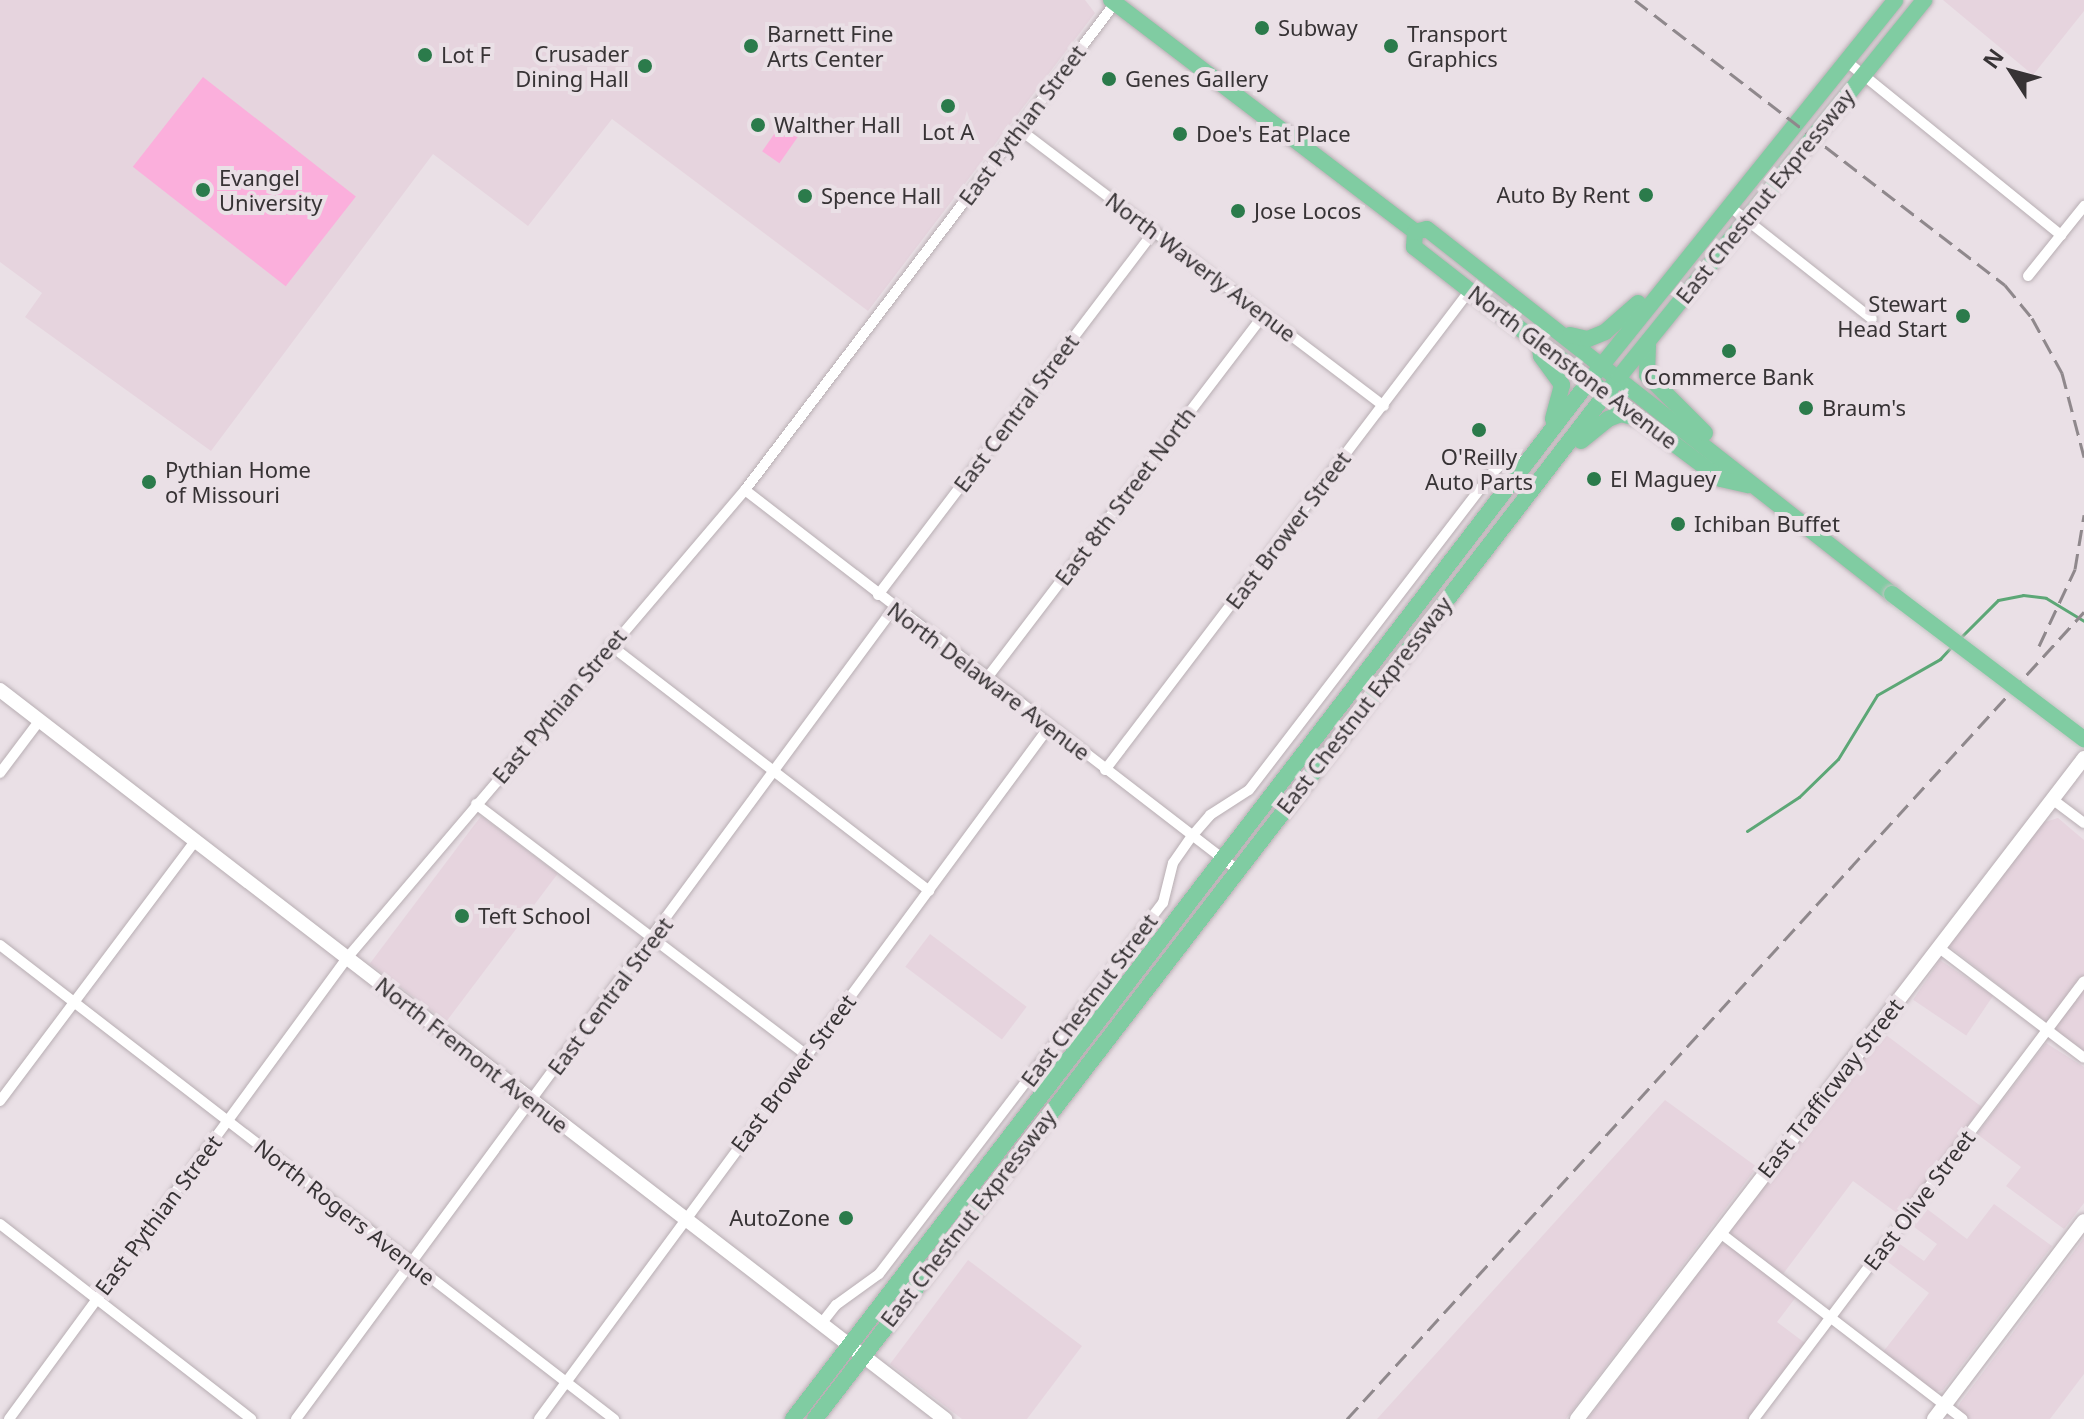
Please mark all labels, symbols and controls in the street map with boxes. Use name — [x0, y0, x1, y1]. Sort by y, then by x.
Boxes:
place label: Subway — [1278, 15, 1358, 41]
marker: Subway — [1253, 19, 1271, 37]
place label: Barnett Fine Arts Center — [767, 20, 893, 72]
place label: Transport Graphics — [1407, 20, 1507, 72]
north arrow — [1972, 32, 2052, 112]
marker: Barnett Fine Arts Center — [742, 37, 760, 55]
marker: Transport Graphics — [1382, 37, 1400, 55]
place label: Crusader Dining Hall — [515, 40, 629, 92]
street label: East Pythian Street — [953, 40, 1091, 210]
place label: Lot F — [441, 42, 491, 68]
text: N — [1975, 42, 2010, 74]
marker: Lot F — [416, 46, 434, 64]
marker: Crusader Dining Hall — [636, 57, 654, 75]
place label: Genes Gallery — [1125, 66, 1268, 92]
marker: Genes Gallery — [1100, 70, 1118, 88]
street label: East Chestnut Expressway — [1670, 83, 1860, 309]
marker: Lot A — [939, 97, 957, 115]
place label: Walther Hall — [774, 112, 901, 138]
marker: Walther Hall — [749, 116, 767, 134]
place label: Lot A — [922, 119, 974, 145]
place label: Doe's Eat Place — [1196, 121, 1351, 147]
marker: Doe's Eat Place — [1171, 125, 1189, 143]
place label: Evangel University — [219, 164, 322, 216]
marker: Evangel University — [194, 181, 212, 199]
place label: Auto By Rent — [1497, 182, 1630, 208]
place label: Spence Hall — [821, 183, 941, 209]
marker: Auto By Rent — [1637, 186, 1655, 204]
marker: Spence Hall — [796, 187, 814, 205]
street label: North Waverly Avenue — [1101, 187, 1301, 347]
place label: Jose Locos — [1254, 198, 1361, 224]
marker: Jose Locos — [1229, 202, 1247, 220]
street label: North Glenstone Avenue — [1463, 280, 1683, 454]
place label: Stewart Head Start — [1837, 290, 1947, 342]
marker: Stewart Head Start — [1954, 307, 1972, 325]
street label: East Central Street — [948, 329, 1084, 497]
marker: Commerce Bank — [1720, 342, 1738, 360]
place label: Commerce Bank — [1644, 364, 1814, 390]
place label: Braum's — [1822, 395, 1906, 421]
marker: Braum's — [1797, 399, 1815, 417]
street label: East 8th Street North — [1049, 402, 1201, 590]
marker: O'Reilly Auto Parts — [1470, 421, 1488, 439]
place label: O'Reilly Auto Parts — [1425, 443, 1533, 494]
street label: East Brower Street — [1220, 446, 1356, 614]
place label: Pythian Home of Missouri — [165, 456, 311, 508]
place label: El Maguey — [1610, 466, 1716, 492]
marker: El Maguey — [1585, 470, 1603, 488]
marker: Pythian Home of Missouri — [140, 473, 158, 491]
place label: Ichiban Buffet — [1694, 511, 1840, 537]
marker: Ichiban Buffet — [1669, 515, 1687, 533]
street label: East Chestnut Expressway — [1271, 591, 1457, 819]
street label: North Delaware Avenue — [883, 596, 1095, 766]
street label: East Pythian Street — [487, 623, 631, 789]
place label: Teft School — [478, 903, 591, 929]
marker: Teft School — [453, 907, 471, 925]
street label: East Chestnut Street — [1015, 908, 1163, 1092]
street label: East Central Street — [542, 912, 678, 1080]
street label: North Fremont Avenue — [370, 972, 574, 1138]
street label: East Brower Street — [725, 989, 861, 1157]
street label: East Trafficway Street — [1752, 993, 1908, 1183]
street label: East Chestnut Expressway — [875, 1104, 1061, 1332]
street label: East Olive Street — [1858, 1125, 1980, 1275]
street label: East Pythian Street — [89, 1130, 227, 1300]
street label: North Rogers Avenue — [249, 1133, 441, 1291]
place label: AutoZone — [729, 1205, 830, 1231]
marker: AutoZone — [837, 1209, 855, 1227]

